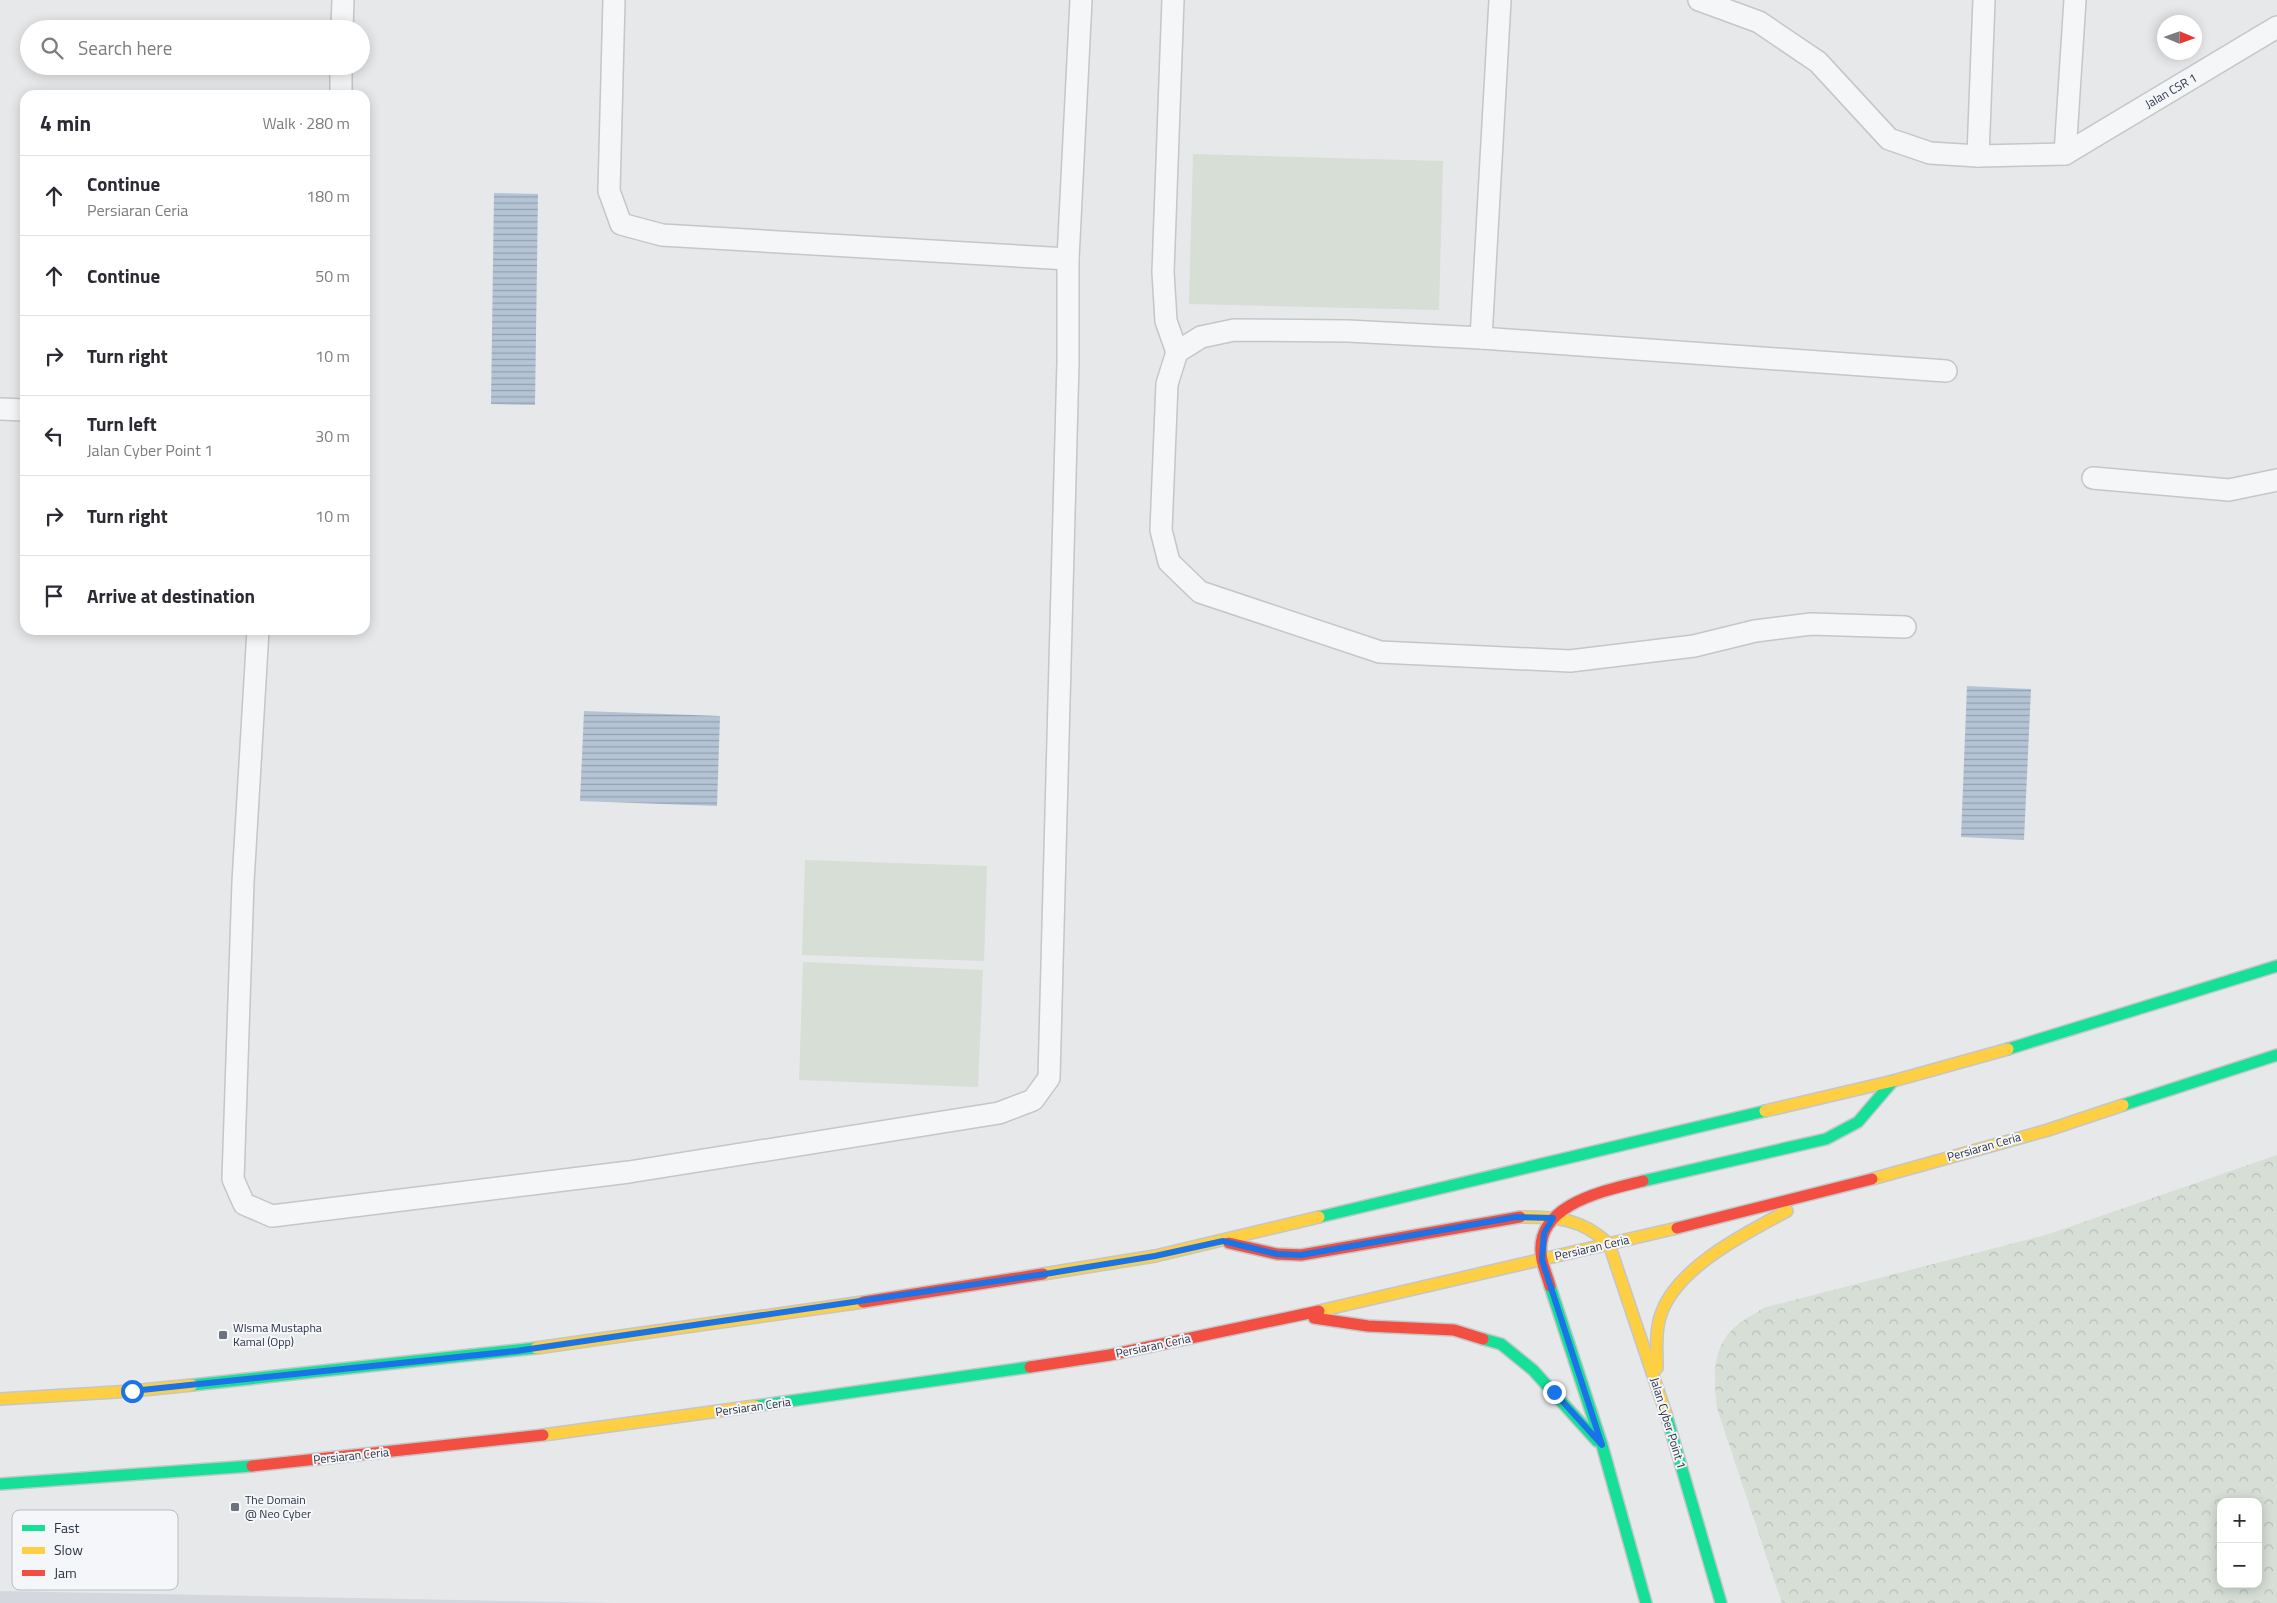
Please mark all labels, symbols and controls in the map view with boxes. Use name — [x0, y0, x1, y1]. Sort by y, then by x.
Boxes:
north arrow — [2157, 15, 2202, 60]
search box — [20, 20, 370, 75]
text: Search here — [78, 33, 172, 62]
icon: search — [38, 34, 66, 62]
street label: Jalan CSR 1 — [2141, 68, 2200, 113]
text: 4 min — [40, 107, 91, 139]
text: Walk · 280 m — [262, 111, 350, 135]
text: Continue — [87, 169, 160, 198]
icon: ahead — [40, 182, 68, 210]
text: 180 m — [306, 184, 350, 208]
text: Persiaran Ceria — [87, 198, 188, 222]
text: Continue — [87, 261, 160, 290]
icon: ahead — [40, 262, 68, 290]
text: 50 m — [315, 264, 350, 288]
text: Turn right — [87, 341, 168, 370]
icon: right — [40, 342, 68, 370]
text: 10 m — [315, 344, 350, 368]
text: Turn left — [87, 409, 157, 438]
icon: left — [40, 422, 68, 450]
text: 30 m — [315, 424, 350, 448]
text: Jalan Cyber Point 1 — [87, 438, 213, 462]
text: Turn right — [87, 501, 168, 530]
icon: right — [40, 502, 68, 530]
text: 10 m — [315, 504, 350, 528]
text: Arrive at destination — [87, 581, 255, 610]
icon: arrive — [40, 582, 68, 610]
street label: Persiaran Ceria — [1945, 1127, 2023, 1166]
street label: Persiaran Ceria — [1553, 1230, 1631, 1265]
place label: WIsma Mustapha Kamal (Opp) — [233, 1318, 322, 1351]
street label: Persiaran Ceria — [1114, 1328, 1192, 1363]
marker: WIsma Mustapha Kamal (Opp) — [217, 1329, 229, 1341]
street label: Jalan Cyber Point 1 — [1646, 1375, 1691, 1471]
route start — [121, 1380, 144, 1403]
route end — [1543, 1381, 1566, 1404]
street label: Persiaran Ceria — [714, 1392, 792, 1421]
street label: Persiaran Ceria — [312, 1442, 390, 1469]
place label: The Domain @ Neo Cyber — [245, 1490, 311, 1523]
map controls — [2217, 1498, 2262, 1588]
button: + — [2217, 1498, 2262, 1543]
marker: The Domain @ Neo Cyber — [229, 1501, 241, 1513]
legend — [12, 1510, 178, 1590]
text: Fast — [54, 1517, 79, 1538]
text: Slow — [54, 1539, 83, 1560]
button: − — [2217, 1543, 2262, 1588]
text: Jam — [54, 1562, 77, 1583]

